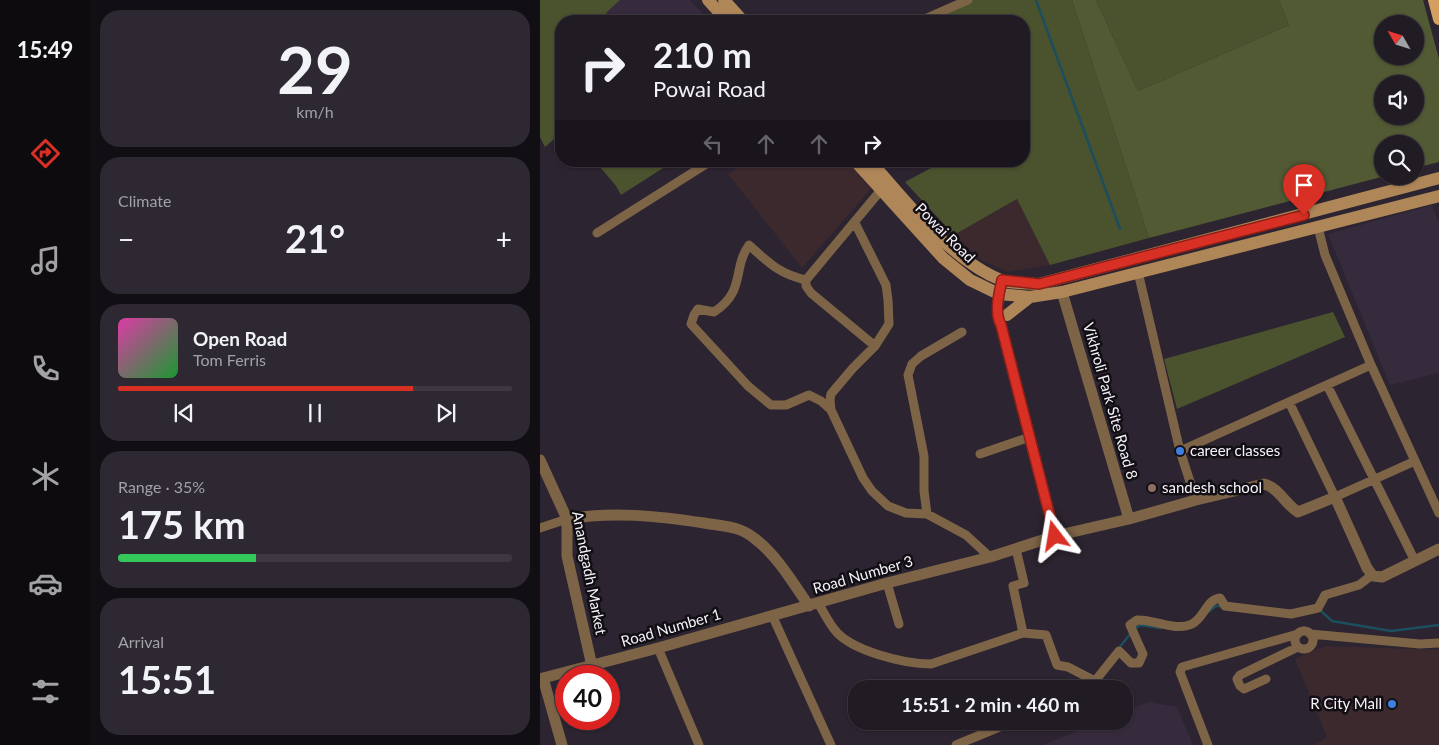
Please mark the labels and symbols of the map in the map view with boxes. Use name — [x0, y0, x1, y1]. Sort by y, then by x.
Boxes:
north arrow — [1374, 15, 1424, 65]
pin — [1283, 164, 1325, 215]
street label: Powai Road — [912, 199, 979, 266]
street label: Vikhroli Park Site Road 8 — [1080, 320, 1142, 481]
place label: career classes — [1190, 441, 1280, 459]
marker: career classes — [1174, 445, 1186, 457]
place label: sandesh school — [1162, 478, 1262, 496]
marker: sandesh school — [1146, 482, 1158, 494]
street label: Anandgadh Market — [569, 509, 611, 637]
position arrow — [1028, 509, 1080, 561]
street label: Road Number 3 — [811, 551, 915, 597]
street label: Road Number 1 — [619, 604, 723, 650]
speed limit sign: 40 — [555, 665, 620, 730]
place label: R City Mall — [1310, 694, 1382, 712]
marker: R City Mall — [1386, 698, 1398, 710]

